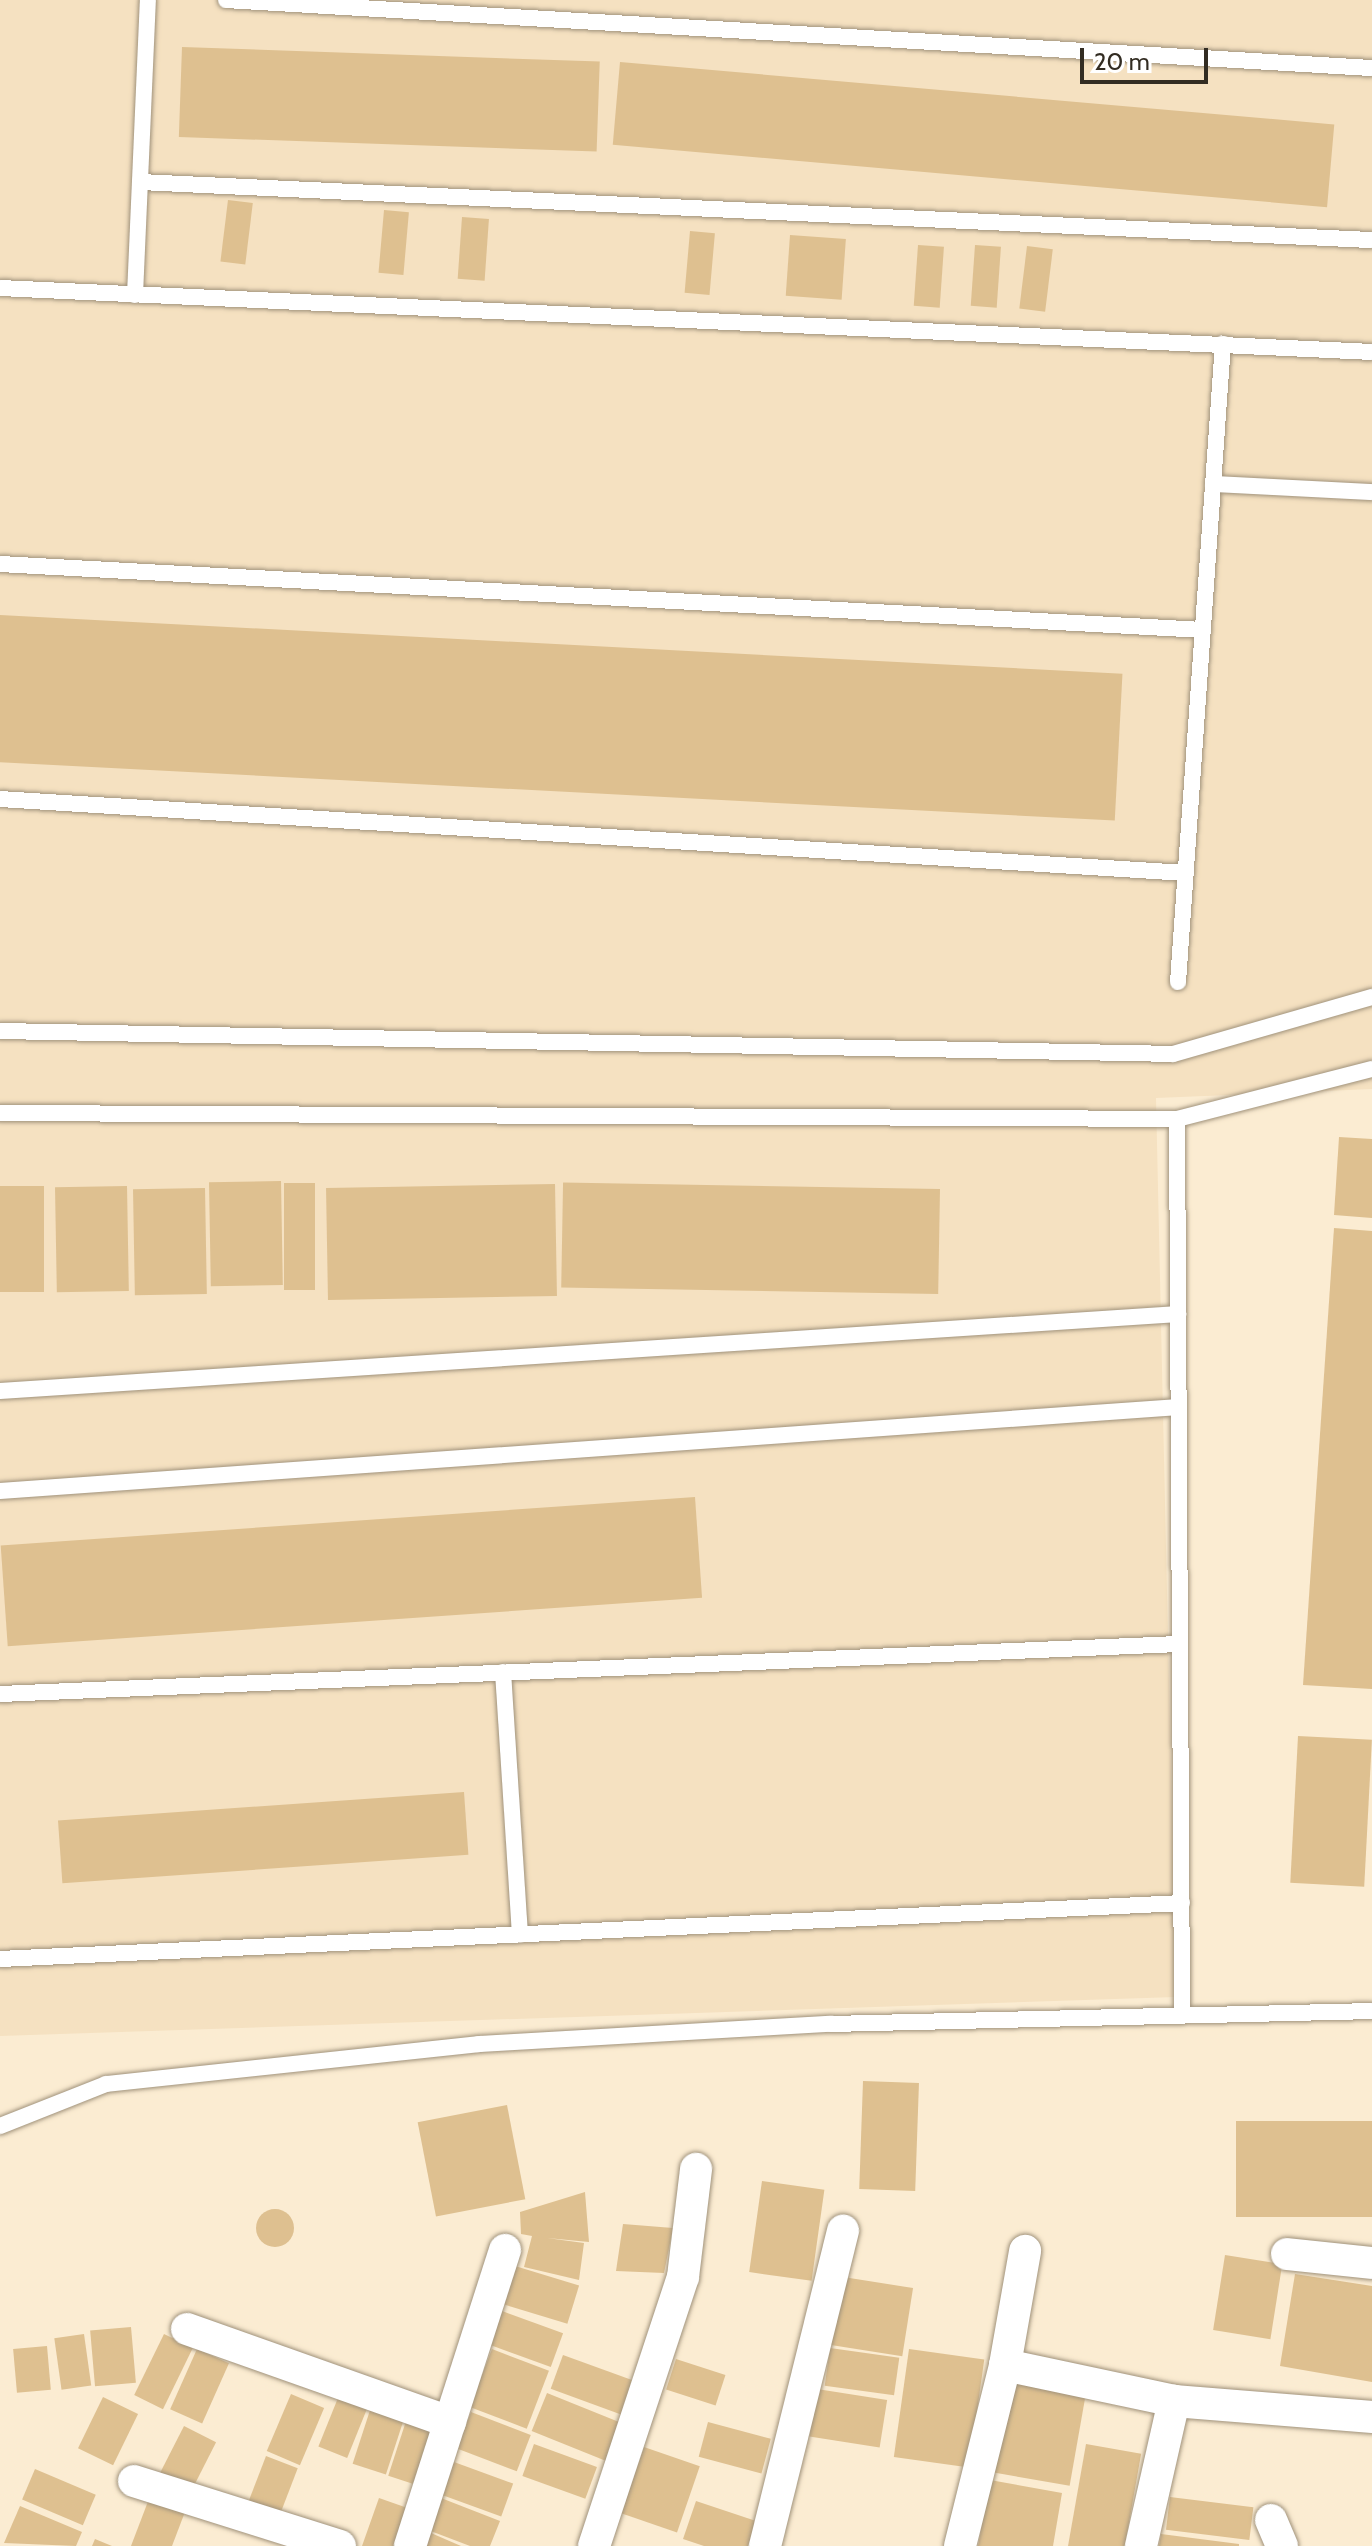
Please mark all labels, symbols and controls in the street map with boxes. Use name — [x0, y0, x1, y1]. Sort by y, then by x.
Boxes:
scale bar — [1084, 32, 1212, 82]
text: 20 m — [1094, 47, 1150, 76]

